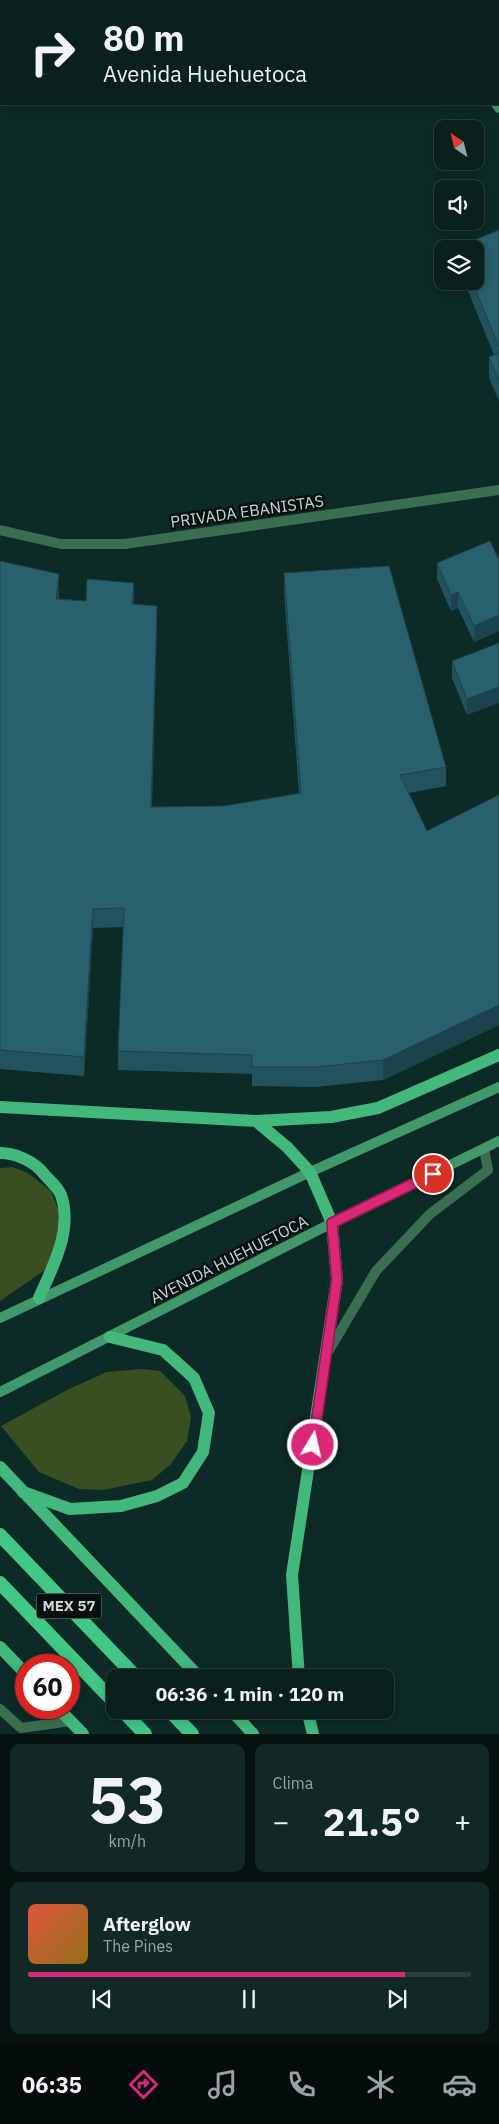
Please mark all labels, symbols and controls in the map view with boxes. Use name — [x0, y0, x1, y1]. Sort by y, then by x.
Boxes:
text: 80 m — [103, 15, 185, 61]
icon: right — [20, 20, 85, 85]
text: Avenida Huehuetoca — [103, 59, 307, 88]
north arrow — [434, 120, 484, 170]
map controls — [434, 120, 484, 290]
button: sound — [434, 180, 484, 230]
button: layers — [434, 240, 484, 290]
street label: PRIVADA EBANISTAS — [169, 490, 325, 532]
pin — [412, 1153, 454, 1195]
icon: arrive — [419, 1160, 447, 1188]
street label: AVENIDA HUEHUETOCA — [147, 1211, 311, 1307]
position arrow — [286, 1418, 338, 1470]
road number: MEX 57 — [36, 1594, 102, 1618]
speed limit sign: 60 — [15, 1654, 80, 1719]
text: 06:36 · 1 min · 120 m — [156, 1682, 344, 1706]
text: 53 — [88, 1756, 166, 1841]
text: Clima — [273, 1773, 313, 1793]
text: 21.5° — [323, 1797, 421, 1846]
text: − — [273, 1803, 289, 1840]
text: + — [454, 1803, 471, 1840]
text: km/h — [108, 1831, 146, 1851]
text: Afterglow — [103, 1912, 191, 1936]
text: The Pines — [103, 1936, 173, 1956]
icon: previous — [88, 1985, 116, 2013]
icon: pause — [235, 1985, 263, 2013]
icon: next — [383, 1985, 411, 2013]
icon: directions — [126, 2067, 161, 2102]
icon: music — [205, 2067, 240, 2102]
icon: phone — [284, 2067, 319, 2102]
icon: climate — [363, 2067, 398, 2102]
icon: car — [442, 2067, 477, 2102]
text: 06:35 — [22, 2070, 82, 2099]

